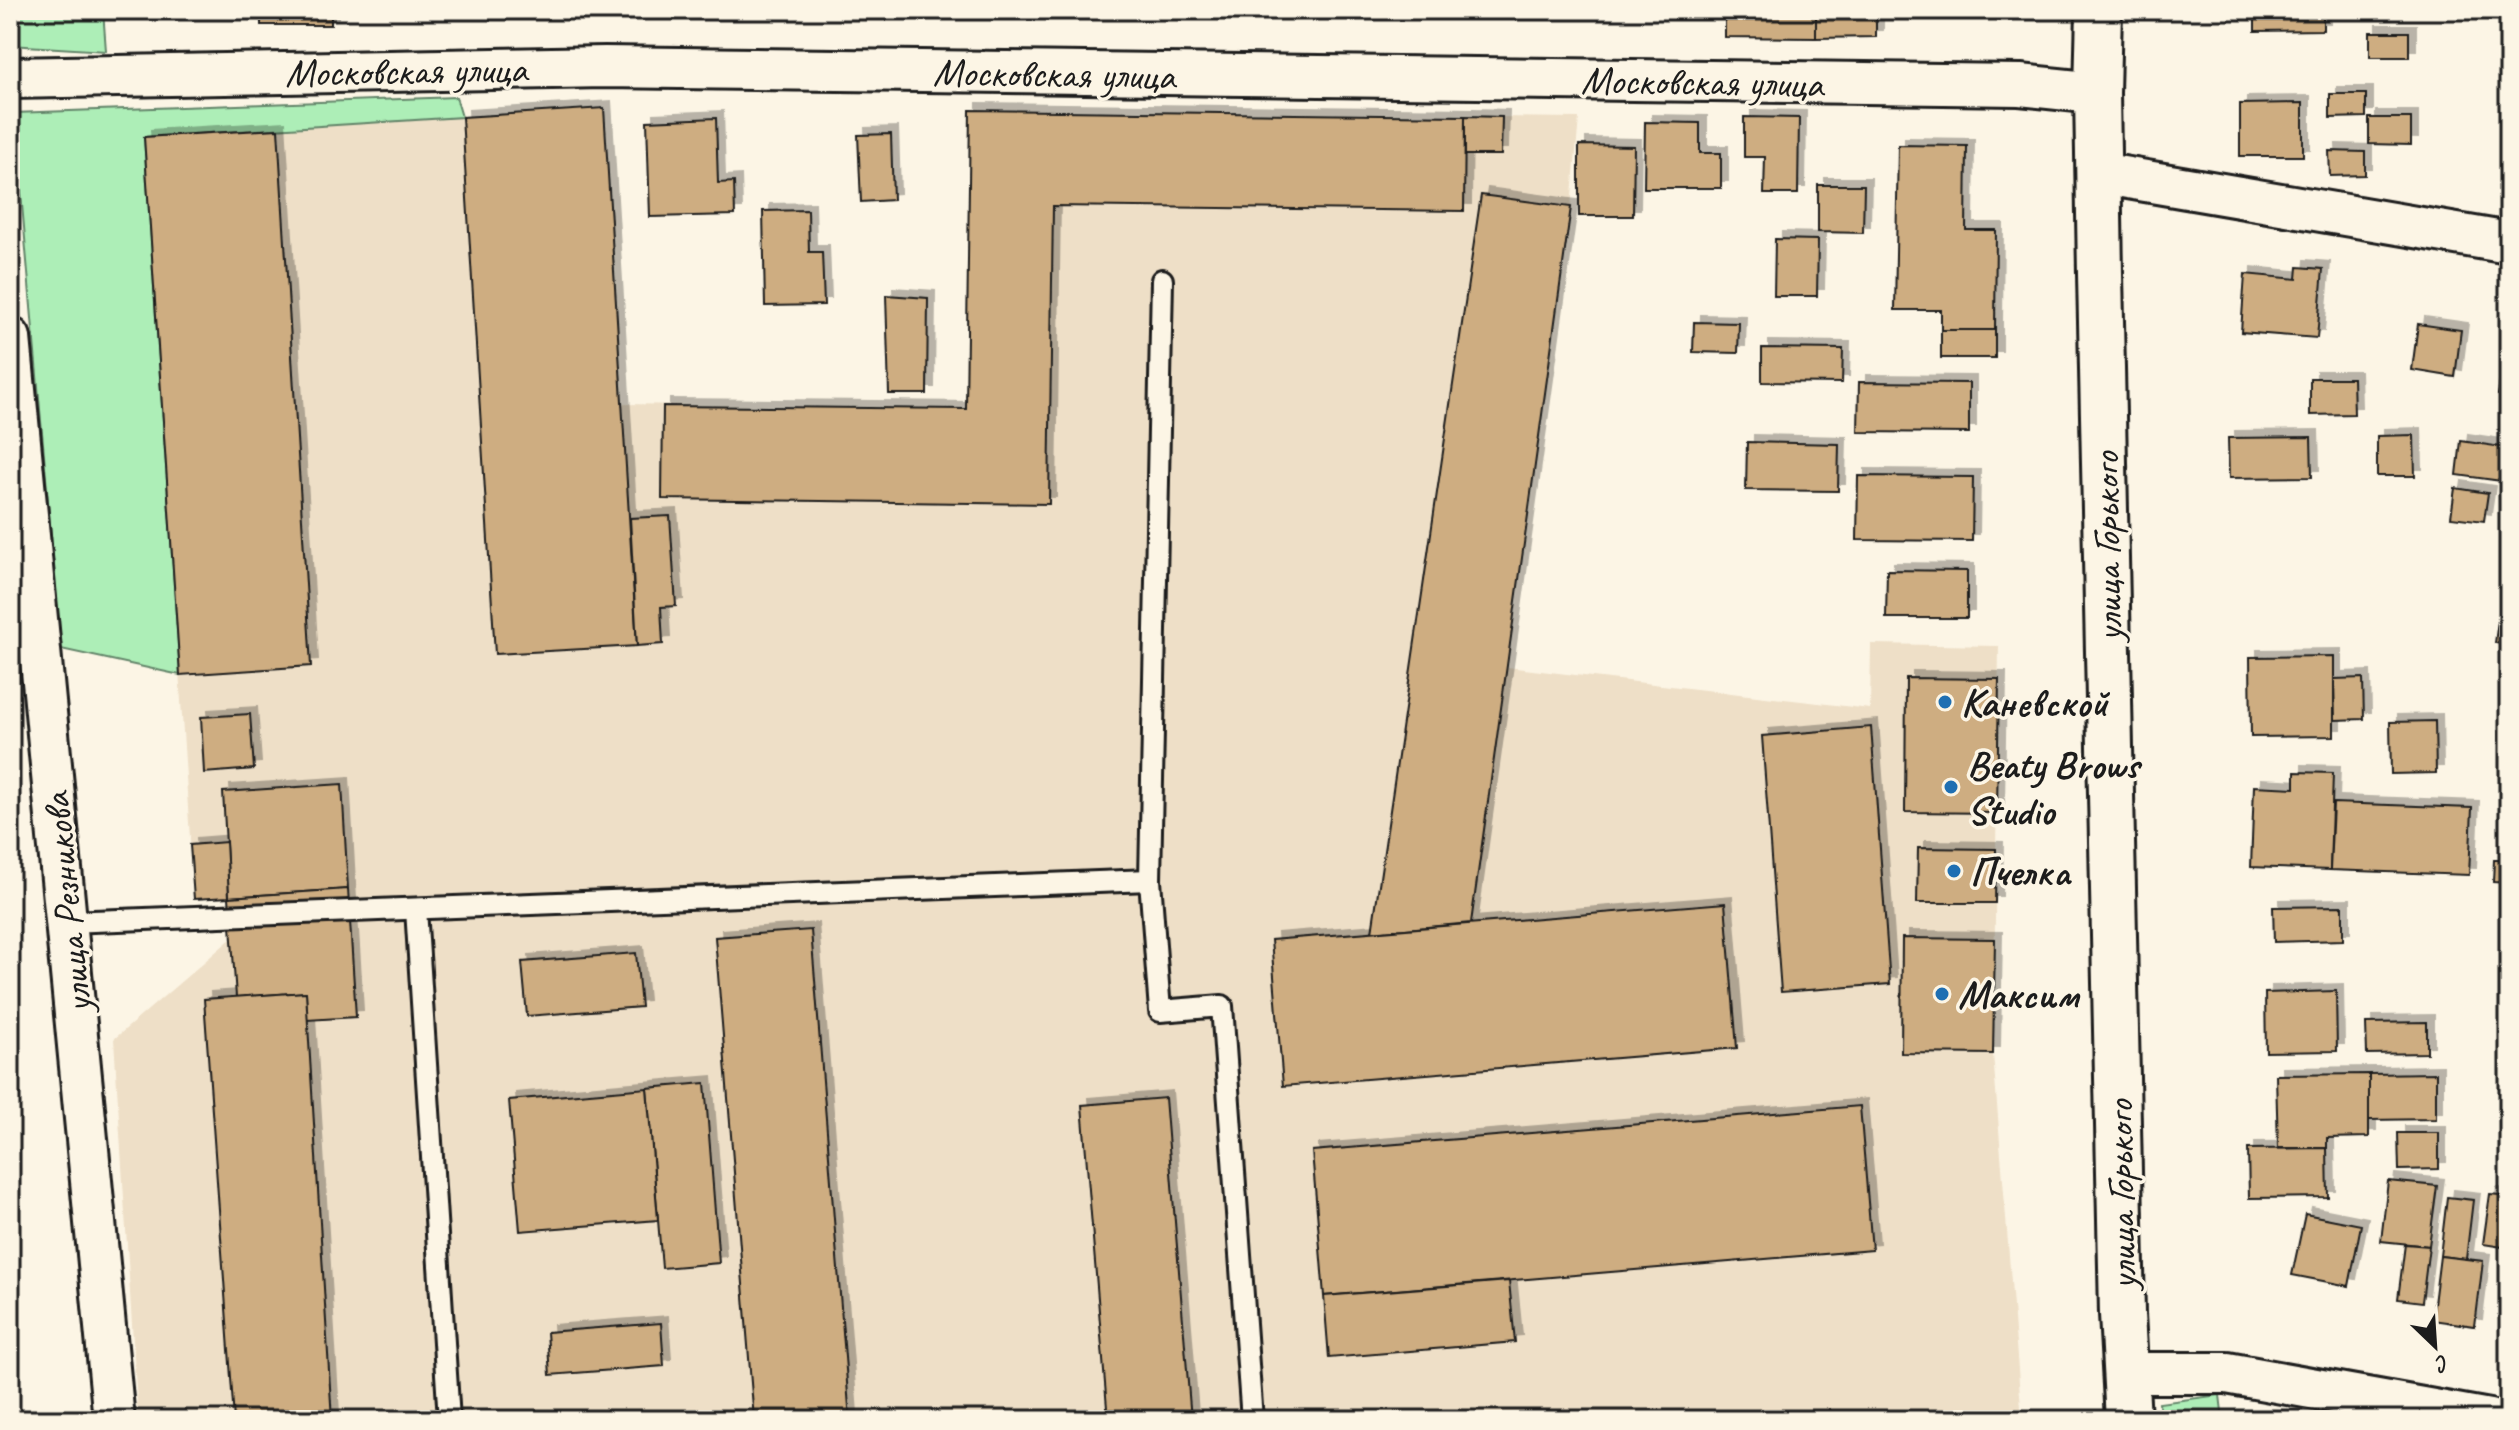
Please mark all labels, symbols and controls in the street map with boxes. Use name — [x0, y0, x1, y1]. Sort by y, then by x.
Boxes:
street label: Московская улица — [284, 44, 530, 98]
street label: Московская улица — [932, 47, 1178, 101]
street label: Московская улица — [1580, 55, 1826, 109]
street label: улица Горького — [2080, 450, 2134, 644]
place label: Каневской — [1961, 678, 2111, 728]
marker: Каневской — [1936, 693, 1954, 711]
place label: Beaty Brows Studio — [1967, 740, 2143, 836]
marker: Beaty Brows Studio — [1942, 778, 1960, 796]
street label: улица Резникова — [30, 788, 104, 1017]
place label: Пчелка — [1970, 847, 2072, 897]
marker: Пчелка — [1945, 862, 1963, 880]
place label: Максим — [1958, 970, 2081, 1020]
marker: Максим — [1933, 985, 1951, 1003]
street label: улица Горького — [2094, 1098, 2148, 1292]
north arrow — [2395, 1306, 2475, 1386]
text: С — [2429, 1348, 2454, 1380]

